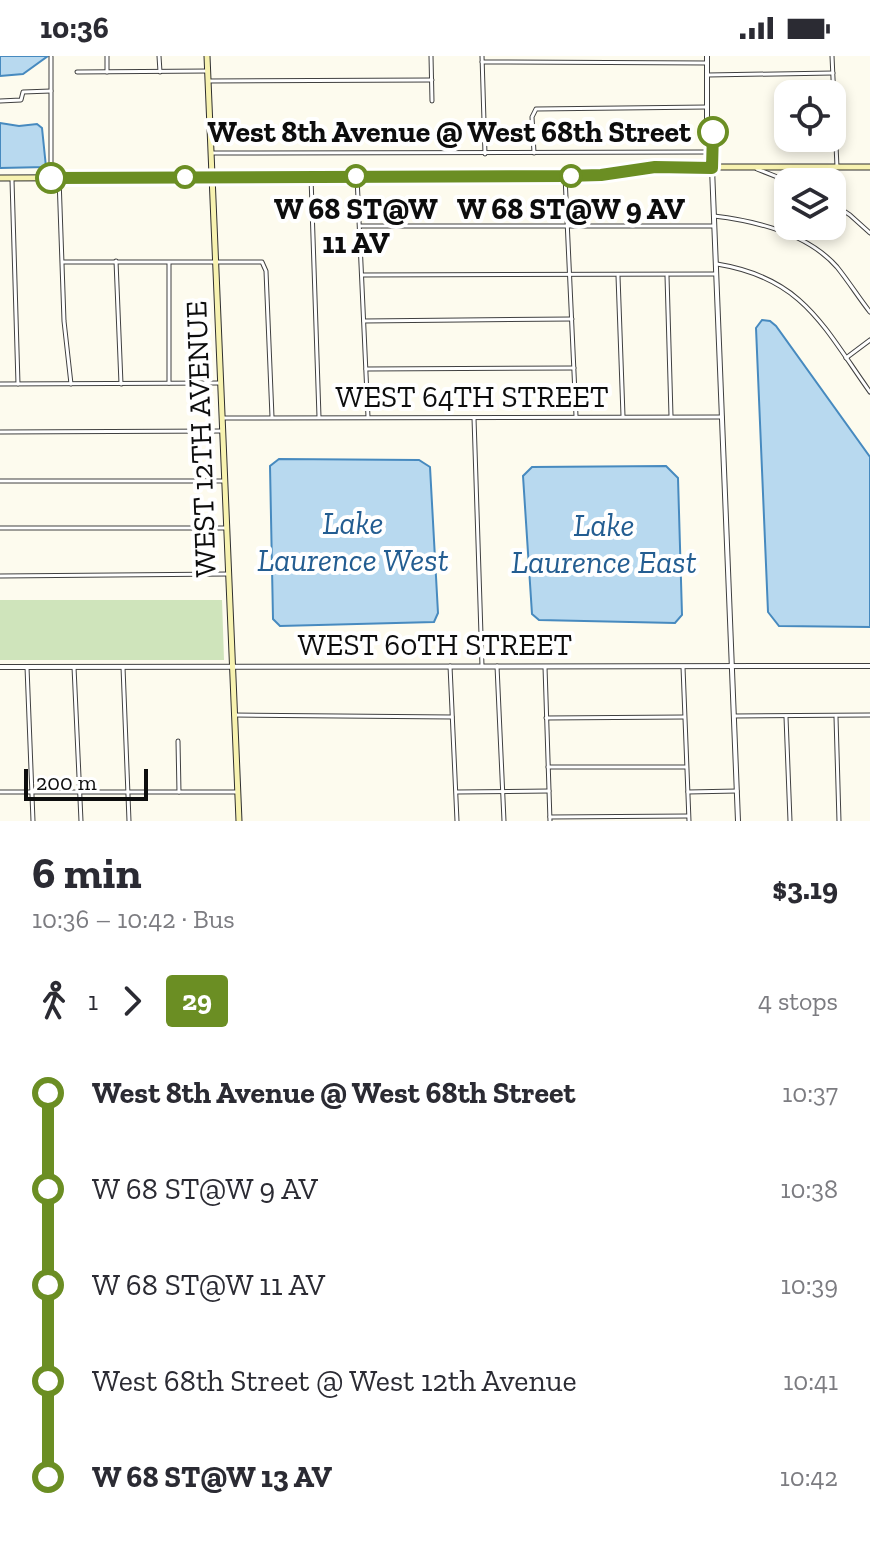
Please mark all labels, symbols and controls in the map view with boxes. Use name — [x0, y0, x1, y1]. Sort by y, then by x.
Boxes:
text: 10:36 — [40, 10, 109, 46]
map controls — [774, 80, 846, 240]
button: locate — [774, 80, 846, 152]
place label: West 8th Avenue @ West 68th Street — [208, 114, 692, 150]
marker: West 8th Avenue @ West 68th Street — [698, 117, 728, 147]
unlabelled marker — [36, 163, 66, 193]
marker: W 68 ST@W 11 AV — [345, 165, 367, 187]
marker: W 68 ST@W 9 AV — [560, 165, 582, 187]
unlabelled marker — [174, 166, 196, 188]
button: layers — [774, 168, 846, 240]
place label: W 68 ST@W 11 AV — [274, 191, 438, 261]
place label: W 68 ST@W 9 AV — [457, 191, 685, 227]
street label: WEST 12TH AVENUE — [178, 300, 224, 578]
street label: WEST 64TH STREET — [335, 379, 609, 415]
water label: Lake Laurence West — [257, 504, 449, 579]
water label: Lake Laurence East — [511, 506, 697, 581]
street label: WEST 60TH STREET — [298, 627, 572, 663]
scale bar — [24, 765, 148, 801]
text: 200 m — [36, 769, 97, 796]
text: 6 min — [32, 846, 142, 899]
text: $3.19 — [772, 871, 838, 907]
text: 10:36 – 10:42 · Bus — [32, 903, 235, 935]
icon: walk — [32, 979, 76, 1023]
icon: forward — [110, 979, 154, 1023]
text: 29 — [182, 984, 212, 1017]
text: 1 — [88, 985, 98, 1017]
text: 4 stops — [758, 985, 838, 1017]
text: West 8th Avenue @ West 68th Street — [92, 1075, 575, 1111]
text: 10:37 — [782, 1077, 838, 1109]
text: W 68 ST@W 9 AV — [92, 1171, 318, 1207]
text: 10:38 — [780, 1173, 838, 1205]
text: W 68 ST@W 11 AV — [92, 1267, 325, 1303]
text: 10:39 — [781, 1269, 838, 1301]
text: West 68th Street @ West 12th Avenue — [92, 1363, 577, 1399]
text: 10:41 — [783, 1365, 838, 1397]
text: W 68 ST@W 13 AV — [92, 1459, 332, 1495]
text: 10:42 — [780, 1461, 838, 1493]

